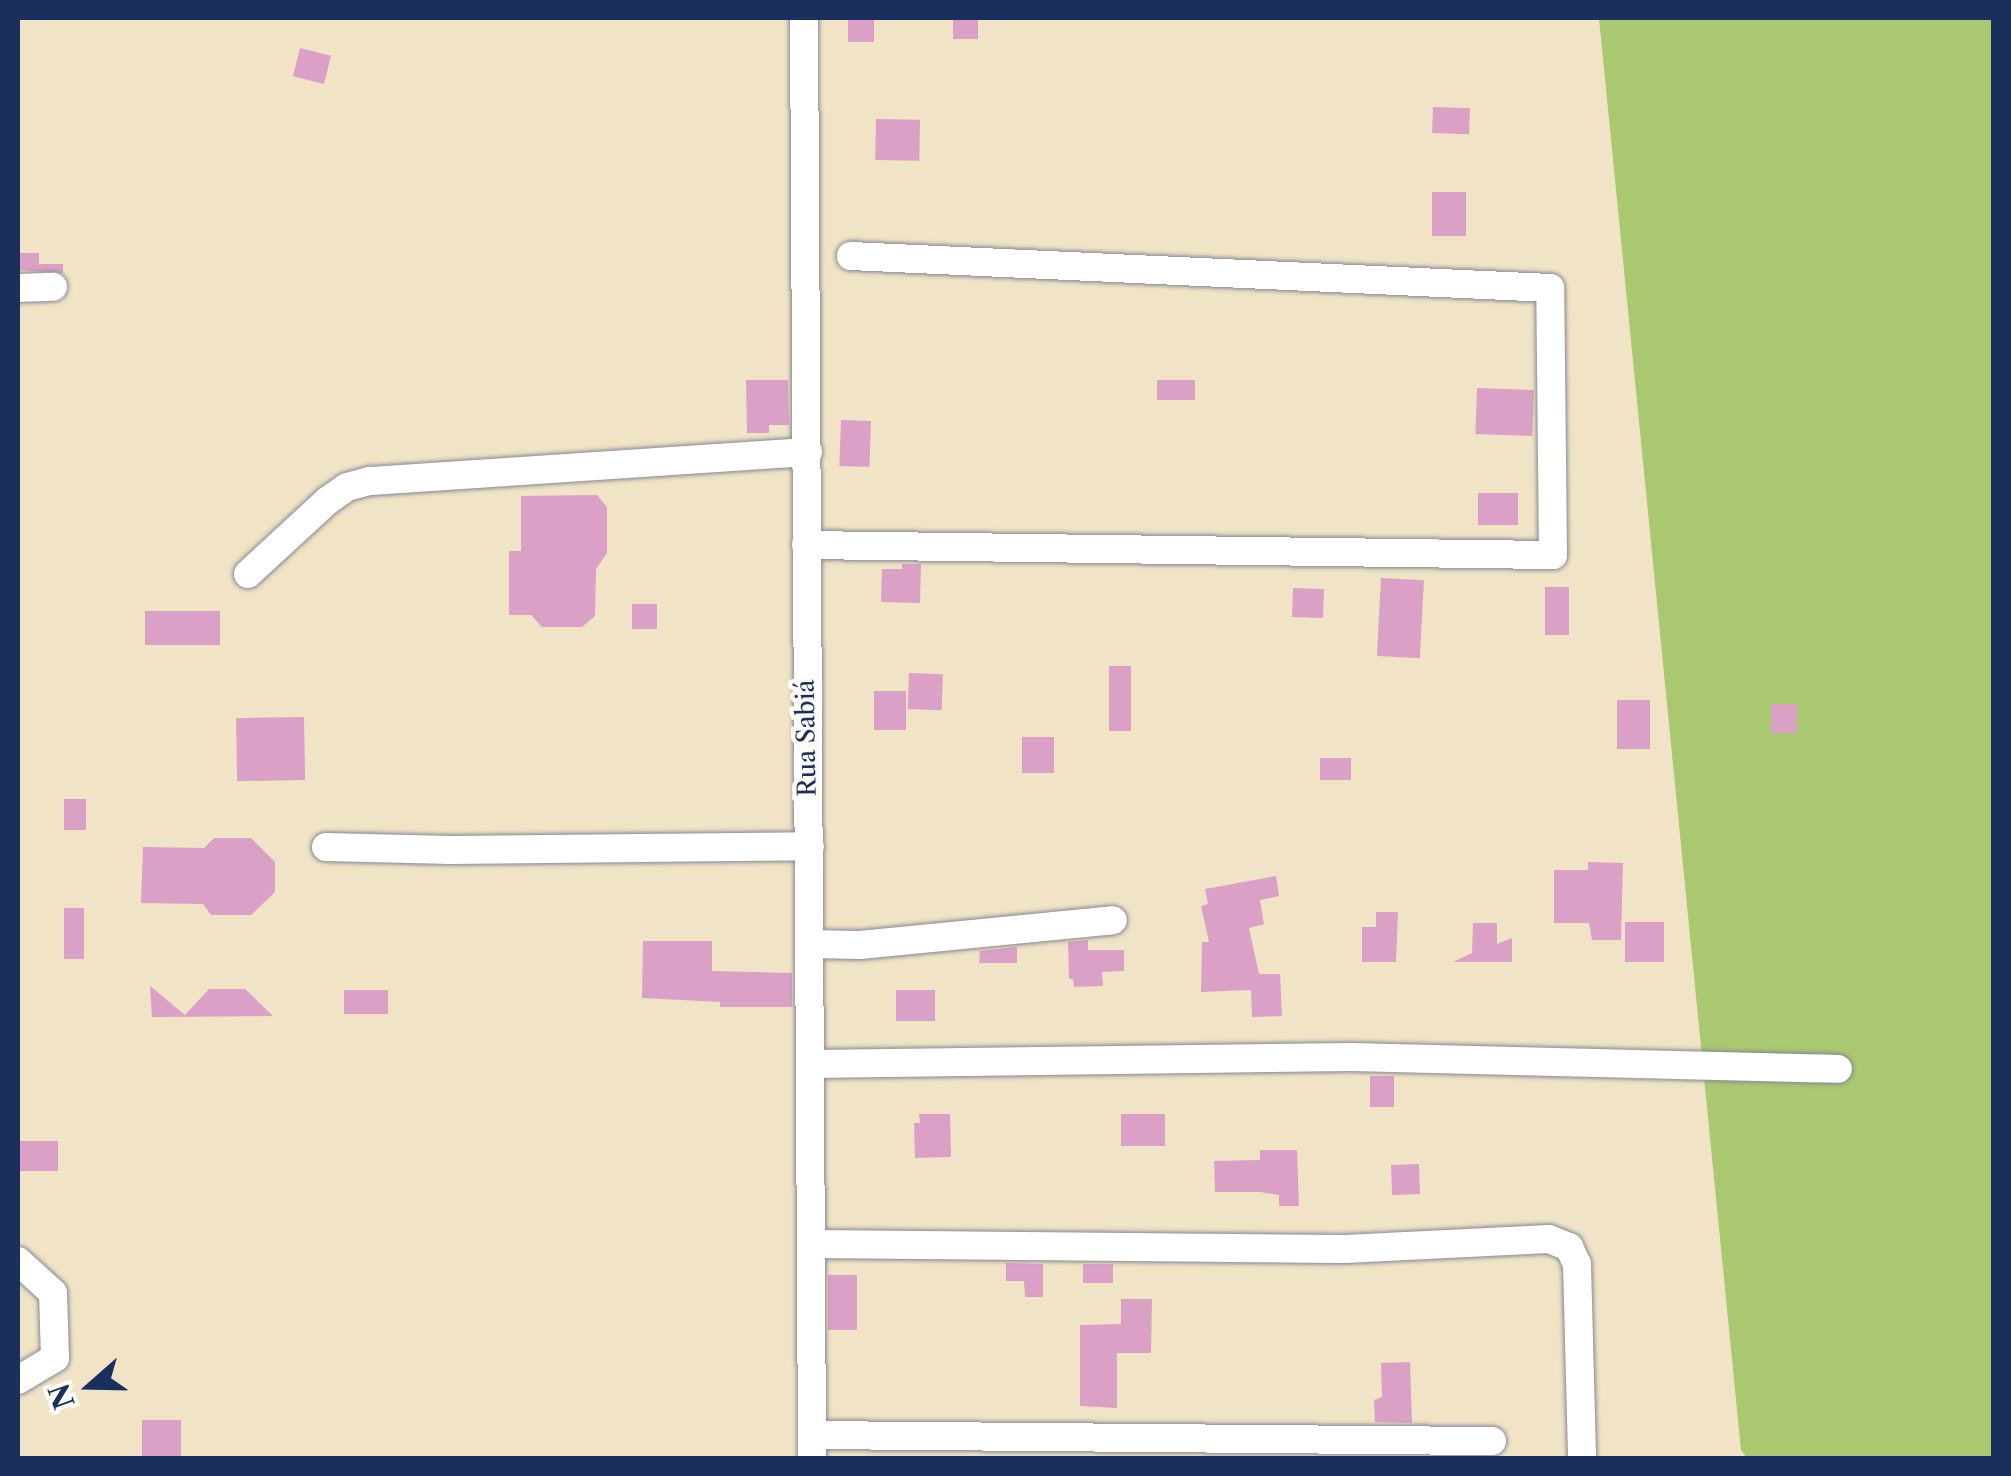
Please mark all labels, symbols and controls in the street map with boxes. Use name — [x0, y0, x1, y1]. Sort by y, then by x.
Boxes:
street label: Rua Sabiá — [791, 679, 823, 797]
north arrow — [40, 1336, 140, 1436]
text: N — [42, 1379, 82, 1414]

